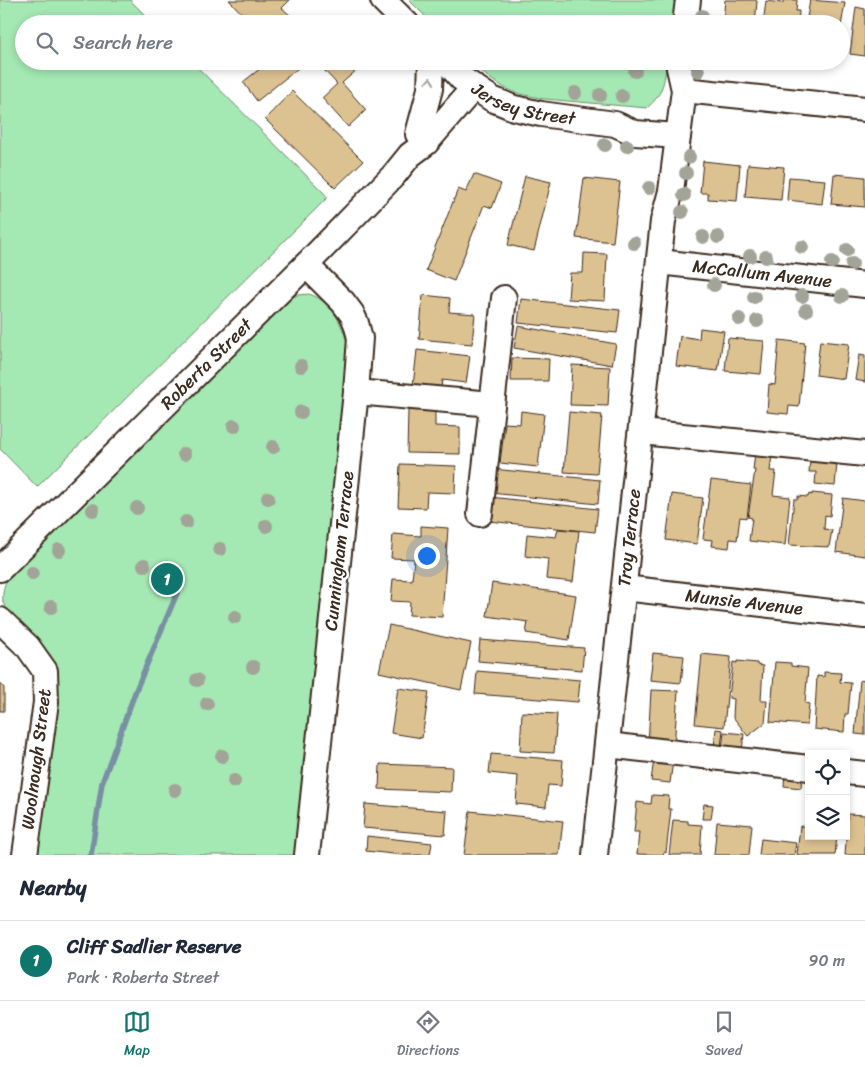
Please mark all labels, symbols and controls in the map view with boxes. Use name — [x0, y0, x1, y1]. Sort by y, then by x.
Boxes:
search box — [15, 15, 850, 70]
text: Search here — [73, 26, 173, 59]
icon: search — [33, 29, 61, 57]
street label: Jersey Street — [464, 73, 578, 135]
one-way arrow — [424, 77, 435, 85]
street label: McCallum Avenue — [691, 250, 834, 297]
street label: Roberta Street — [153, 310, 261, 418]
street label: Cunningham Terrace — [315, 469, 363, 632]
street label: Troy Terrace — [608, 487, 650, 588]
your location — [414, 543, 440, 569]
pin: 1 — [151, 560, 183, 598]
street label: Munsie Avenue — [684, 579, 805, 625]
street label: Woolnough Street — [11, 687, 61, 831]
map controls — [805, 750, 850, 840]
button: locate — [805, 750, 850, 795]
button: layers — [805, 795, 850, 840]
text: Nearby — [20, 869, 86, 907]
text: Cliff Sadlier Reserve — [67, 930, 242, 963]
text: 1 — [33, 946, 39, 975]
text: 90 m — [809, 946, 845, 975]
text: Park · Roberta Street — [67, 963, 219, 992]
tab: Map — [123, 1008, 151, 1063]
tab: Directions — [397, 1008, 459, 1063]
tab: Saved — [705, 1008, 742, 1063]

